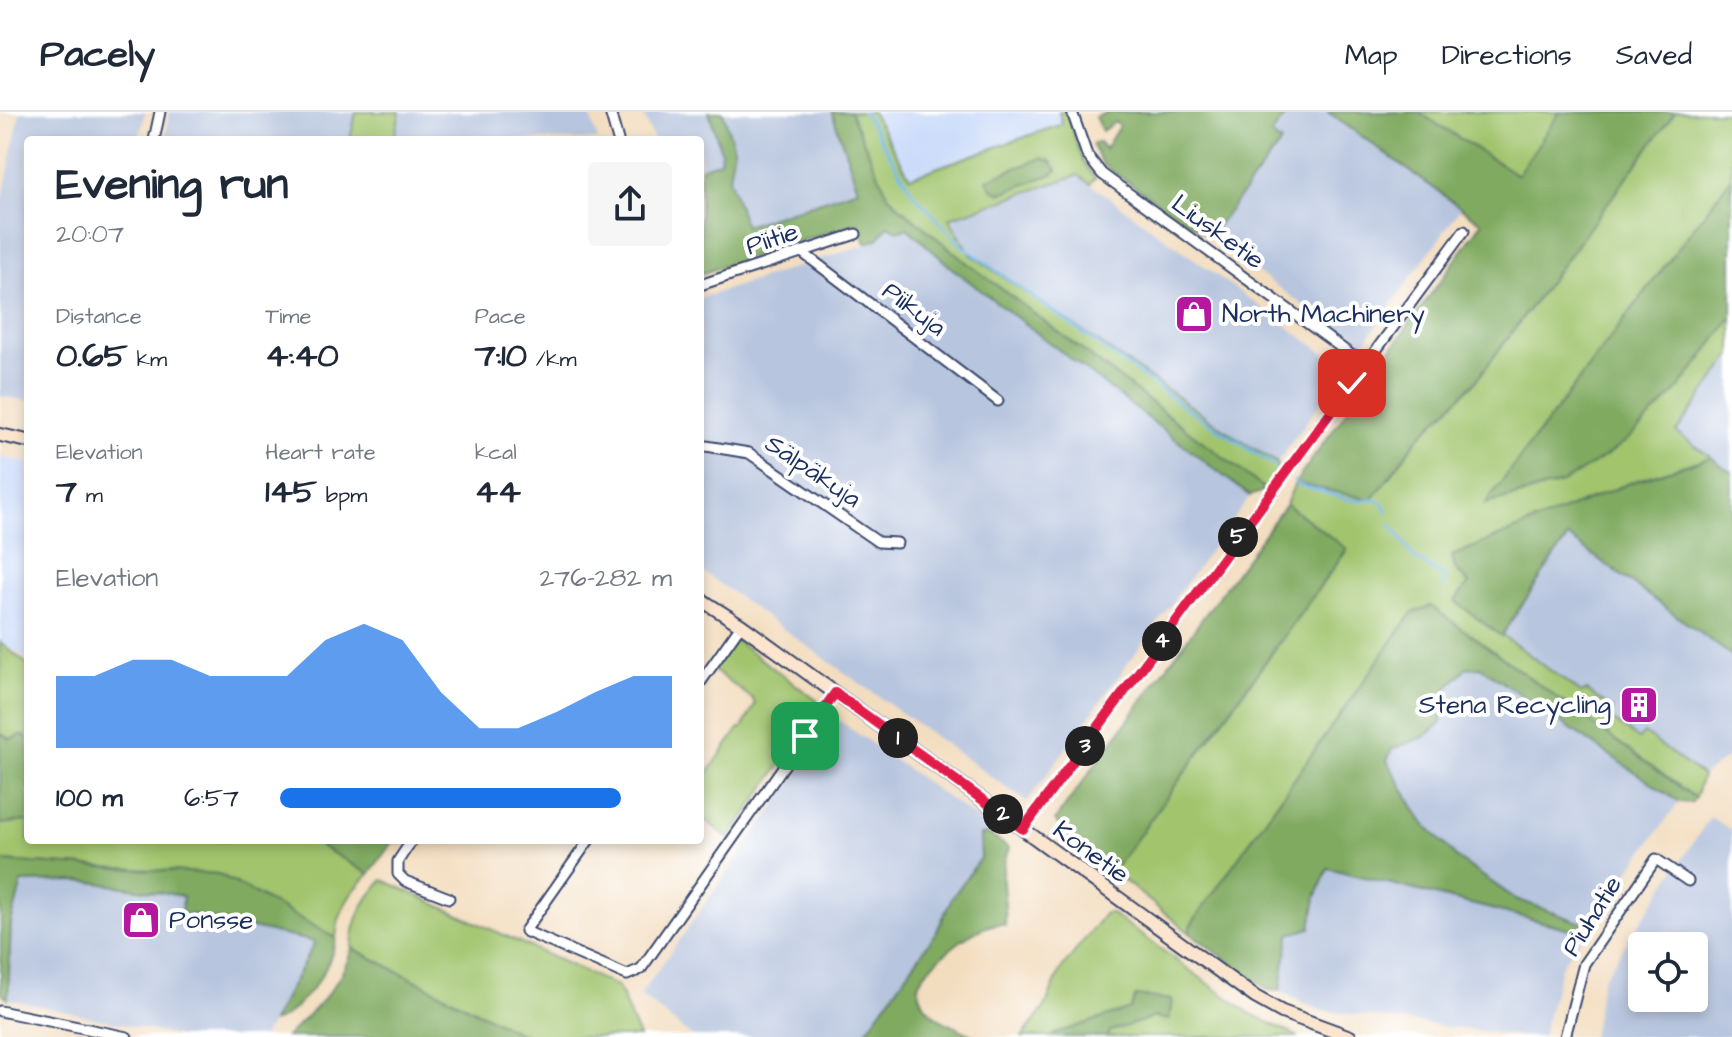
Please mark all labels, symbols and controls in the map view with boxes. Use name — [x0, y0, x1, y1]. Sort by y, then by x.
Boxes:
text: Pacely — [40, 29, 155, 81]
text: Map — [1345, 36, 1398, 75]
text: Directions — [1442, 36, 1572, 75]
text: Saved — [1616, 36, 1692, 75]
text: Evening run — [56, 155, 288, 216]
button: share — [588, 162, 672, 246]
street label: Liusketie — [1164, 186, 1272, 278]
street label: Piitie — [741, 214, 803, 264]
text: 20:07 — [56, 216, 124, 252]
street label: Piikuja — [875, 273, 953, 345]
shop icon: North Machinery — [1173, 293, 1215, 335]
place label: North Machinery — [1222, 296, 1425, 334]
text: Distance — [56, 301, 142, 332]
text: Time — [265, 301, 311, 332]
text: Pace — [475, 301, 526, 332]
text: 0.65 — [56, 332, 128, 380]
text: 4:40 — [265, 332, 339, 380]
text: 7:10 — [475, 332, 527, 380]
text: km — [128, 344, 167, 375]
text: /km — [527, 344, 577, 375]
pin — [1318, 349, 1386, 417]
icon: check — [1330, 361, 1374, 405]
street label: Sälpäkuja — [758, 426, 868, 516]
text: Elevation — [56, 437, 143, 468]
text: Heart rate — [265, 437, 376, 468]
text: kcal — [475, 437, 517, 468]
text: 7 — [56, 468, 77, 516]
text: 145 — [265, 468, 317, 516]
text: 44 — [475, 468, 521, 516]
text: m — [77, 480, 103, 511]
text: bpm — [317, 480, 367, 511]
pin: 5 — [1218, 517, 1258, 557]
text: 5 — [1230, 521, 1246, 552]
text: Elevation — [56, 560, 158, 596]
text: 276–282 m — [539, 560, 672, 596]
pin: 4 — [1142, 621, 1182, 661]
text: 4 — [1155, 625, 1169, 656]
building icon: Stena Recycling — [1618, 684, 1660, 726]
place label: Stena Recycling — [1419, 687, 1611, 725]
pin — [771, 702, 839, 770]
icon: arrive — [783, 714, 827, 758]
pin: 1 — [878, 718, 918, 758]
text: 1 — [897, 722, 899, 753]
pin: 3 — [1065, 726, 1105, 766]
text: 3 — [1079, 730, 1091, 761]
text: 100 m — [56, 780, 123, 816]
text: 6:57 — [184, 780, 239, 816]
pin: 2 — [983, 794, 1023, 834]
text: 2 — [997, 798, 1009, 829]
street label: Konetie — [1046, 812, 1136, 892]
street label: Piuhatie — [1553, 869, 1631, 963]
shop icon: Ponsse — [120, 899, 162, 941]
place label: Ponsse — [169, 902, 253, 938]
map controls — [1628, 932, 1708, 1012]
button: locate — [1628, 932, 1708, 1012]

